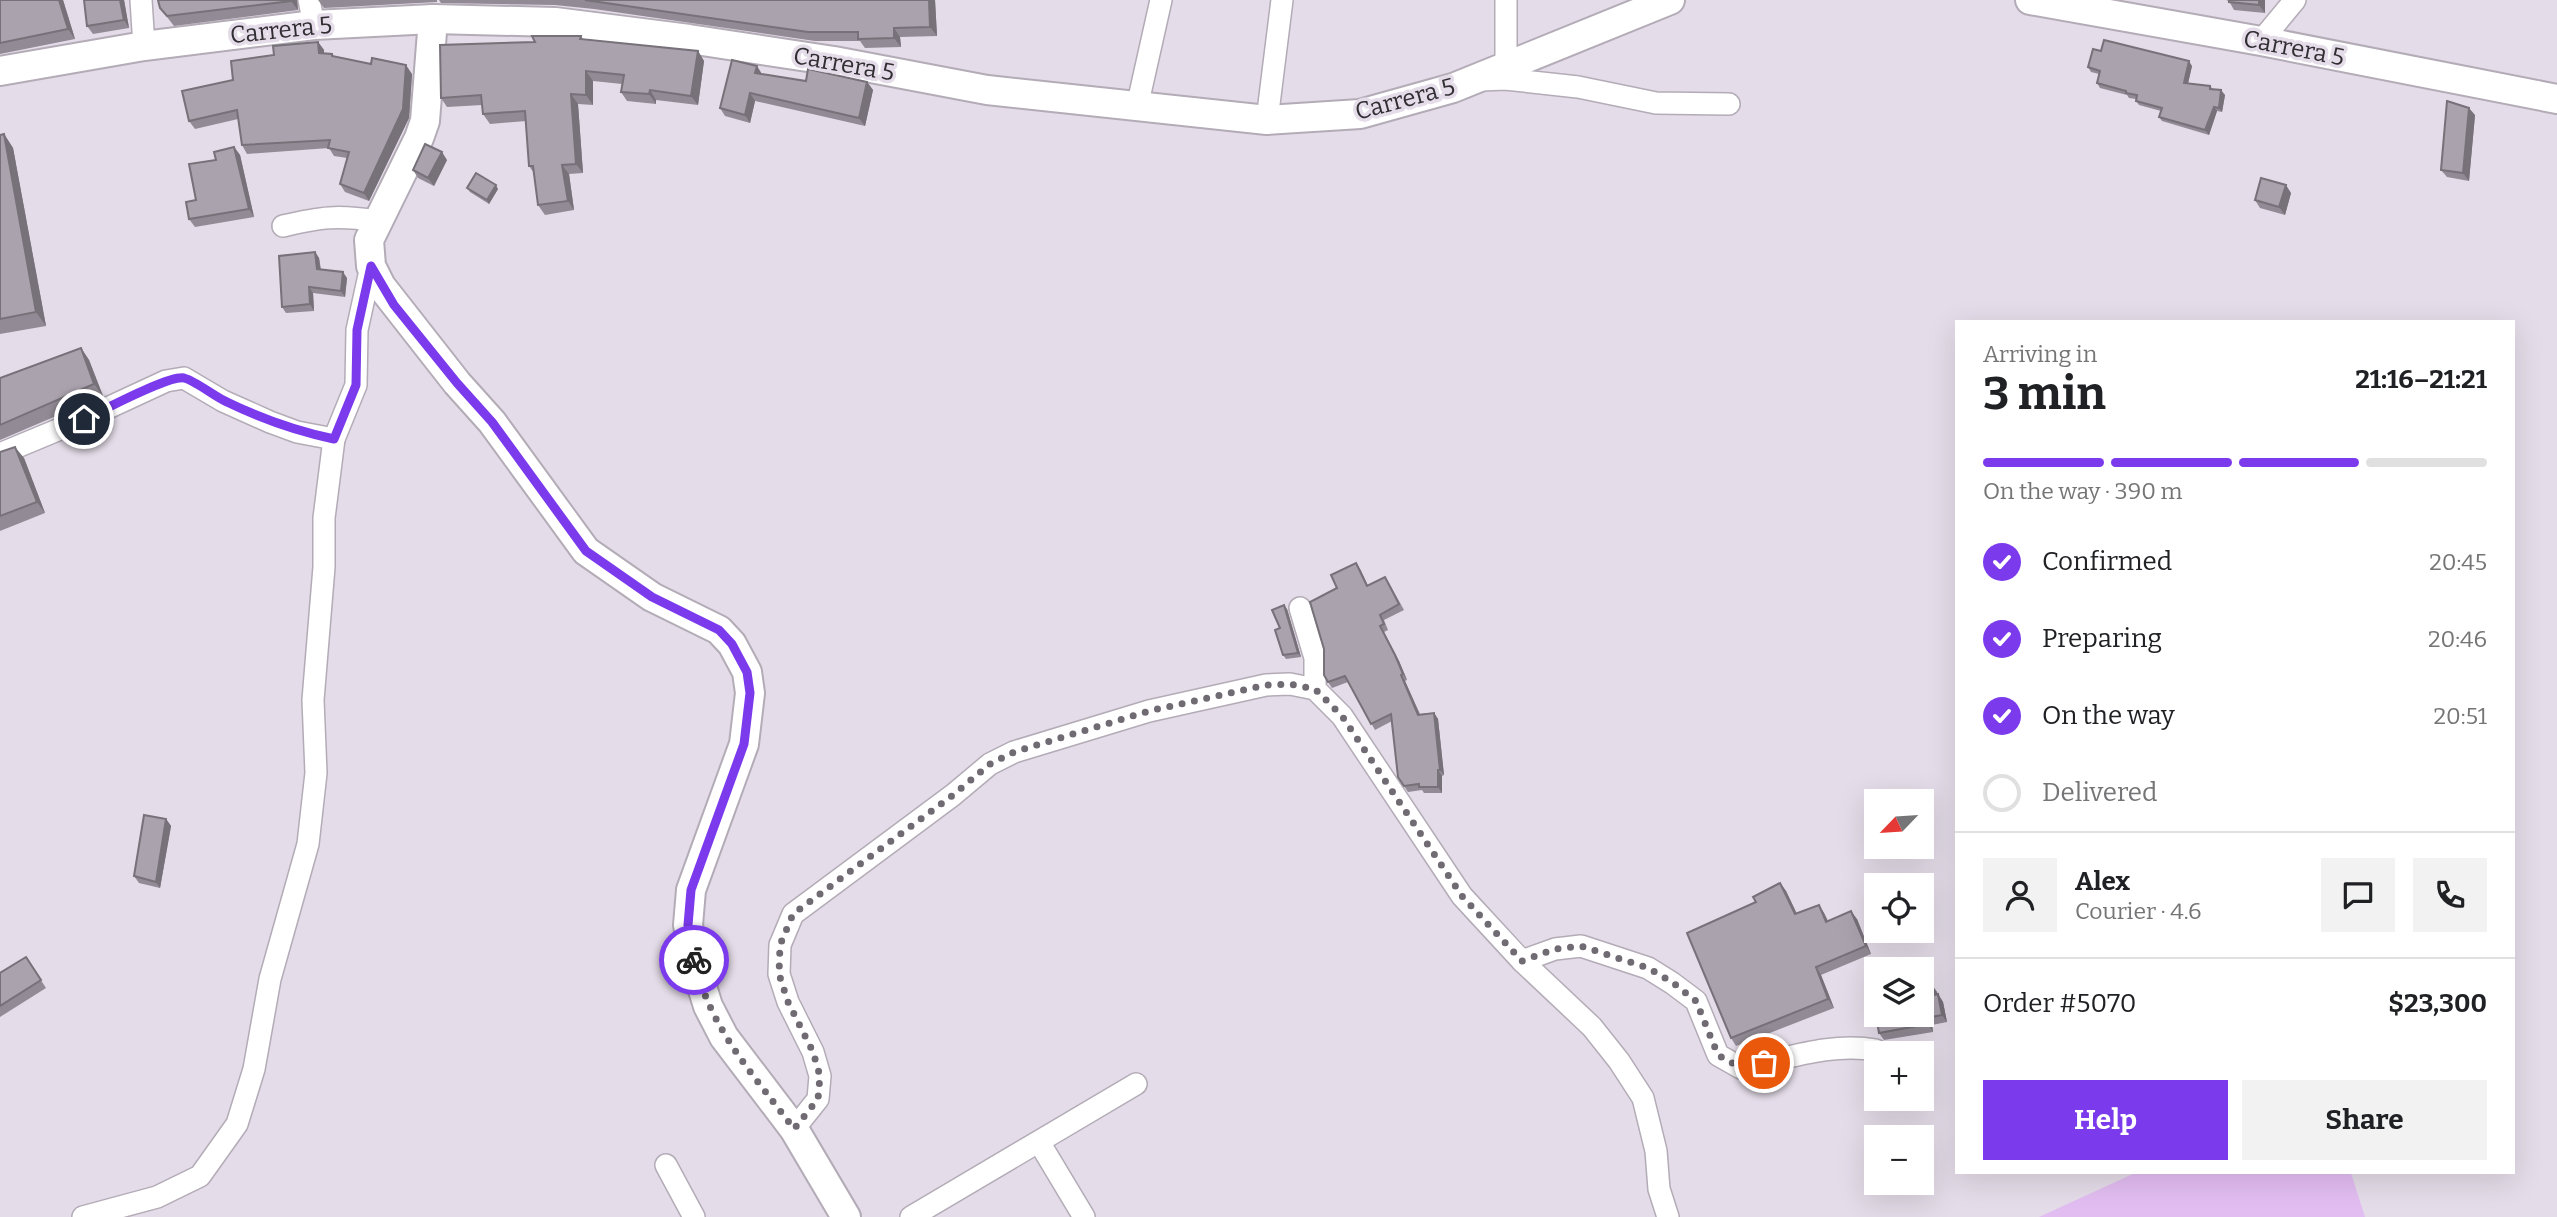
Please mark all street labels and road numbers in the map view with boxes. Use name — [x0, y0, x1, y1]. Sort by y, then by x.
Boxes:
street label: Carrera 5 — [229, 11, 333, 49]
street label: Carrera 5 — [2241, 25, 2347, 71]
street label: Carrera 5 — [791, 41, 897, 87]
street label: Carrera 5 — [1352, 72, 1458, 126]

